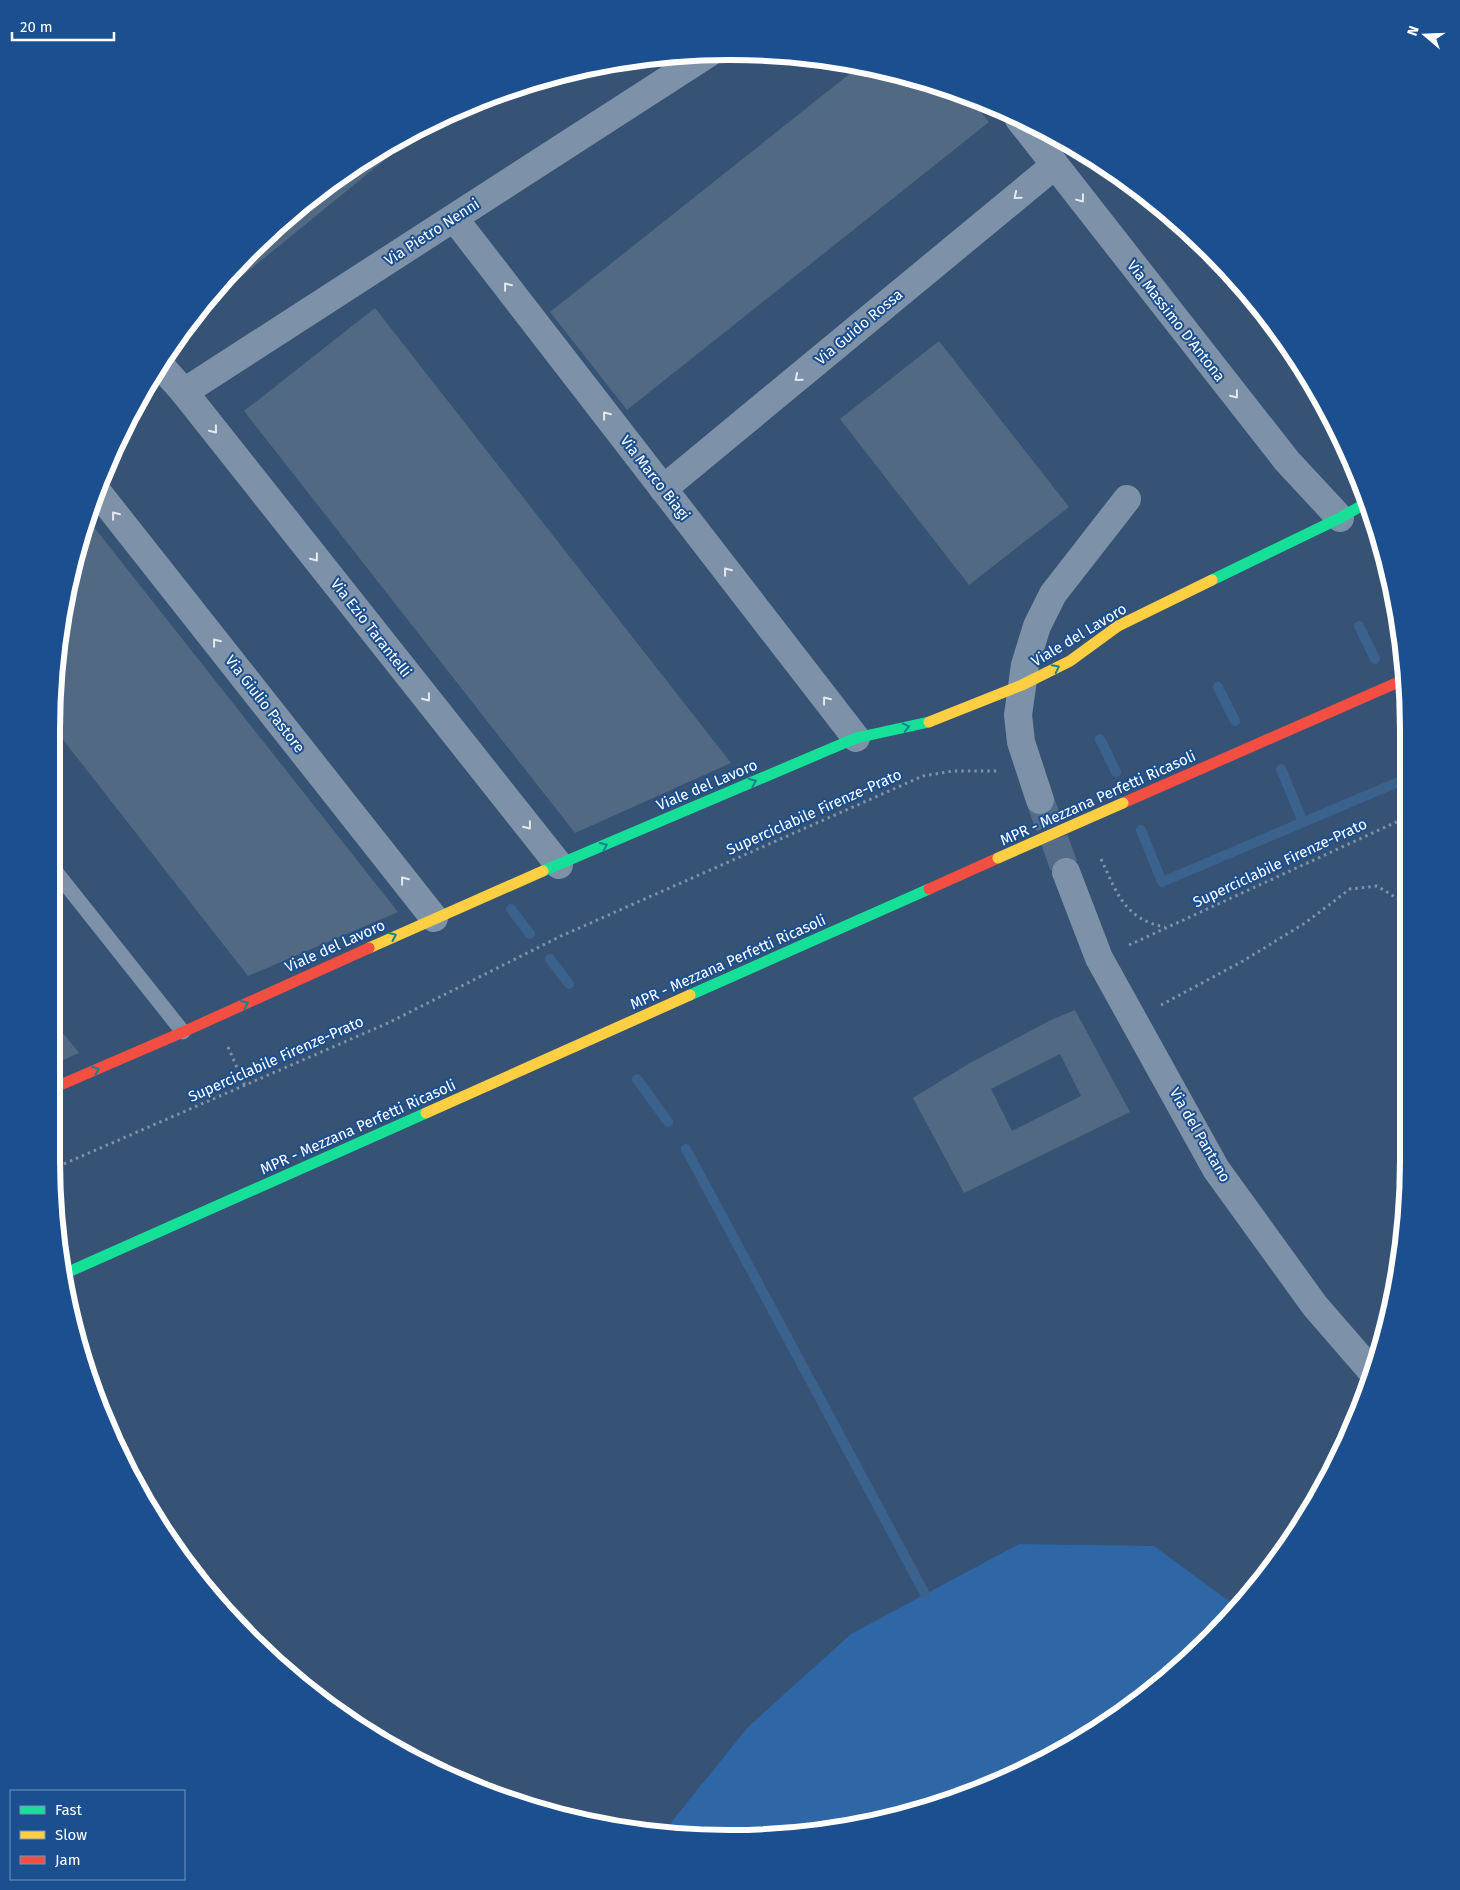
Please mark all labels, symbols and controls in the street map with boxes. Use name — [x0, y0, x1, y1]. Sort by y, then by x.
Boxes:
scale bar — [12, 10, 115, 42]
north arrow — [1400, 10, 1450, 60]
text: 20 m — [20, 18, 53, 36]
text: N — [1404, 24, 1423, 38]
one-way arrow — [1014, 190, 1023, 198]
one-way arrow — [1075, 193, 1083, 202]
street label: Via Pietro Nenni — [381, 195, 483, 269]
street label: Via Massimo D'Antona — [1123, 257, 1229, 385]
one-way arrow — [504, 282, 513, 292]
street label: Via Guido Rossa — [812, 285, 906, 369]
one-way arrow — [794, 372, 803, 381]
one-way arrow — [1230, 389, 1238, 398]
one-way arrow — [603, 411, 612, 421]
one-way arrow — [208, 424, 217, 434]
street label: Via Marco Biagi — [616, 432, 694, 524]
one-way arrow — [112, 511, 121, 520]
one-way arrow — [310, 552, 319, 561]
one-way arrow — [724, 568, 732, 577]
street label: Via Ezio Tarantelli — [327, 575, 415, 681]
street label: Viale del Lavoro — [1028, 599, 1130, 671]
one-way arrow — [214, 639, 222, 648]
street label: Via Giulio Pastore — [221, 652, 309, 756]
one-way arrow — [1051, 664, 1060, 674]
one-way arrow — [421, 693, 430, 702]
one-way arrow — [823, 697, 831, 706]
one-way arrow — [901, 722, 910, 733]
street label: MPR - Mezzana Perfetti Ricasoli — [997, 747, 1199, 849]
street label: Viale del Lavoro — [654, 756, 760, 814]
street label: Superciclabile Firenze-Prato — [724, 765, 904, 859]
one-way arrow — [748, 778, 757, 788]
street label: Superciclabile Firenze-Prato — [1190, 815, 1370, 911]
one-way arrow — [522, 820, 531, 830]
one-way arrow — [599, 841, 608, 852]
one-way arrow — [400, 876, 409, 885]
street label: MPR - Mezzana Perfetti Ricasoli — [627, 911, 829, 1013]
street label: Viale del Lavoro — [282, 916, 388, 976]
one-way arrow — [388, 932, 397, 943]
one-way arrow — [240, 999, 249, 1010]
street label: Superciclabile Firenze-Prato — [186, 1012, 366, 1106]
one-way arrow — [91, 1065, 100, 1076]
street label: MPR - Mezzana Perfetti Ricasoli — [257, 1076, 459, 1178]
street label: Via del Pantano — [1166, 1085, 1234, 1185]
legend — [10, 1790, 185, 1880]
text: Fast — [55, 1801, 82, 1819]
text: Slow — [55, 1826, 87, 1844]
text: Jam — [55, 1851, 81, 1869]

